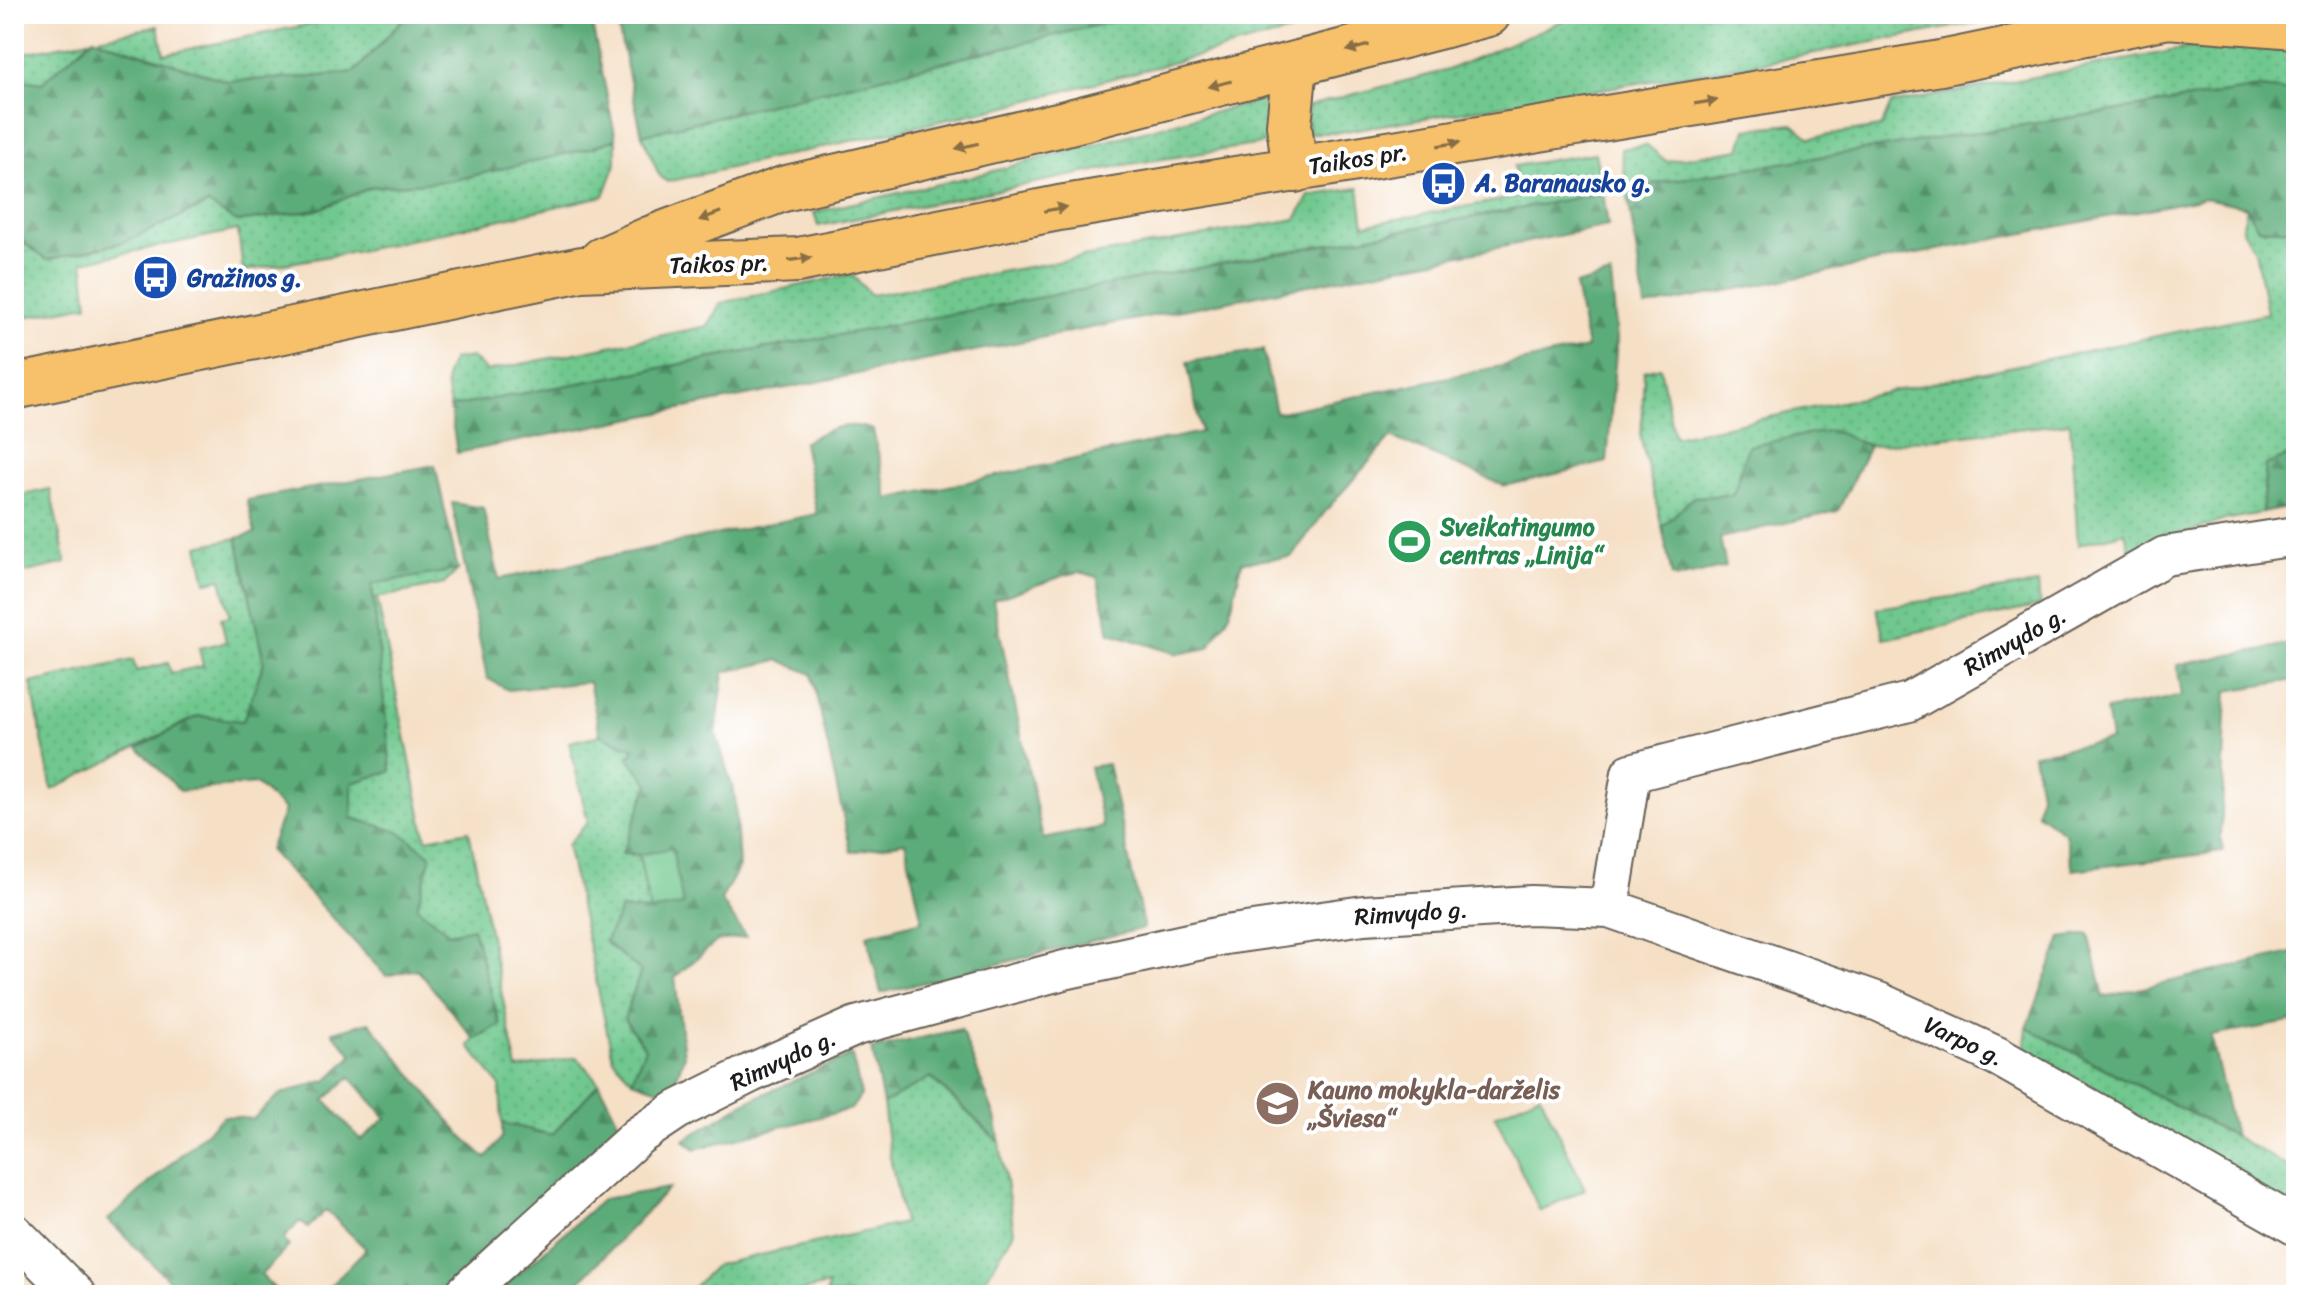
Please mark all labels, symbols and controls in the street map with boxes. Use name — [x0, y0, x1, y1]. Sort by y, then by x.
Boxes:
one-way arrow — [1346, 43, 1371, 55]
one-way arrow — [1207, 79, 1232, 91]
one-way arrow — [1694, 95, 1719, 108]
street label: Taikos pr. — [1306, 130, 1410, 188]
one-way arrow — [1437, 138, 1462, 150]
one-way arrow — [954, 140, 979, 153]
bus stop icon: A. Baranausko g. — [1420, 159, 1468, 207]
place label: A. Baranausko g. — [1474, 162, 1652, 204]
one-way arrow — [1042, 203, 1067, 215]
one-way arrow — [698, 209, 722, 222]
street label: Taikos pr. — [668, 241, 770, 287]
one-way arrow — [787, 252, 812, 265]
bus stop icon: Gražinos g. — [132, 254, 180, 302]
place label: Gražinos g. — [187, 257, 302, 299]
place label: Sveikatingumo centras „Linija“ — [1439, 506, 1606, 576]
sports icon: Sveikatingumo centras „Linija“ — [1385, 517, 1433, 565]
street label: Rimvydo g. — [1955, 594, 2075, 688]
street label: Rimvydo g. — [1353, 888, 1469, 938]
street label: Varpo g. — [1917, 1004, 2011, 1078]
street label: Rimvydo g. — [723, 1017, 843, 1103]
place label: Kauno mokykla-darželis „Šviesa“ — [1306, 1069, 1561, 1139]
school or university icon: Kauno mokykla-darželis „Šviesa“ — [1253, 1080, 1301, 1128]

